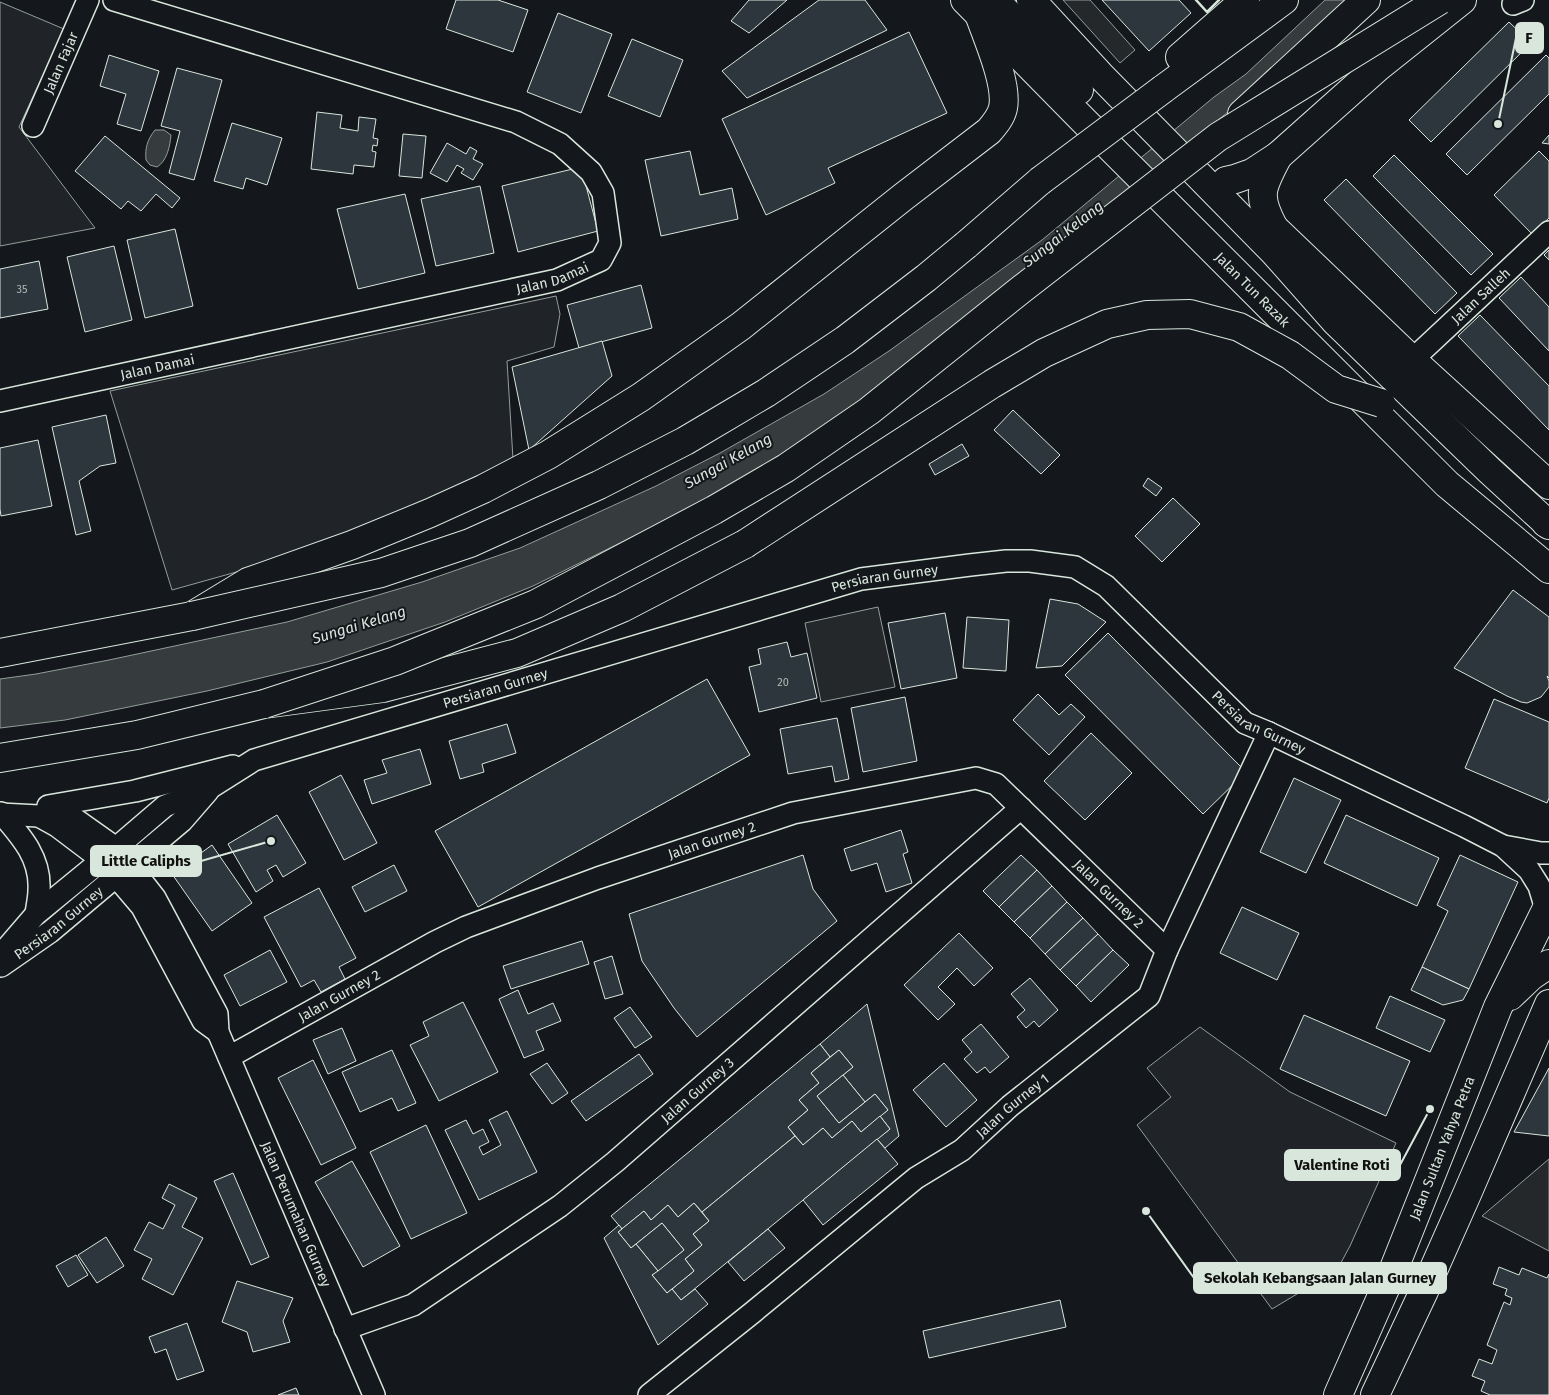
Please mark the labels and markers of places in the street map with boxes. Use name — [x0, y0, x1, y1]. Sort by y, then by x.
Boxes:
callout: F — [1516, 23, 1543, 53]
callout: Little Caliphs — [91, 846, 201, 876]
callout: Valentine Roti — [1285, 1150, 1400, 1180]
callout: Sekolah Kebangsaan Jalan Gurney — [1194, 1263, 1446, 1293]

